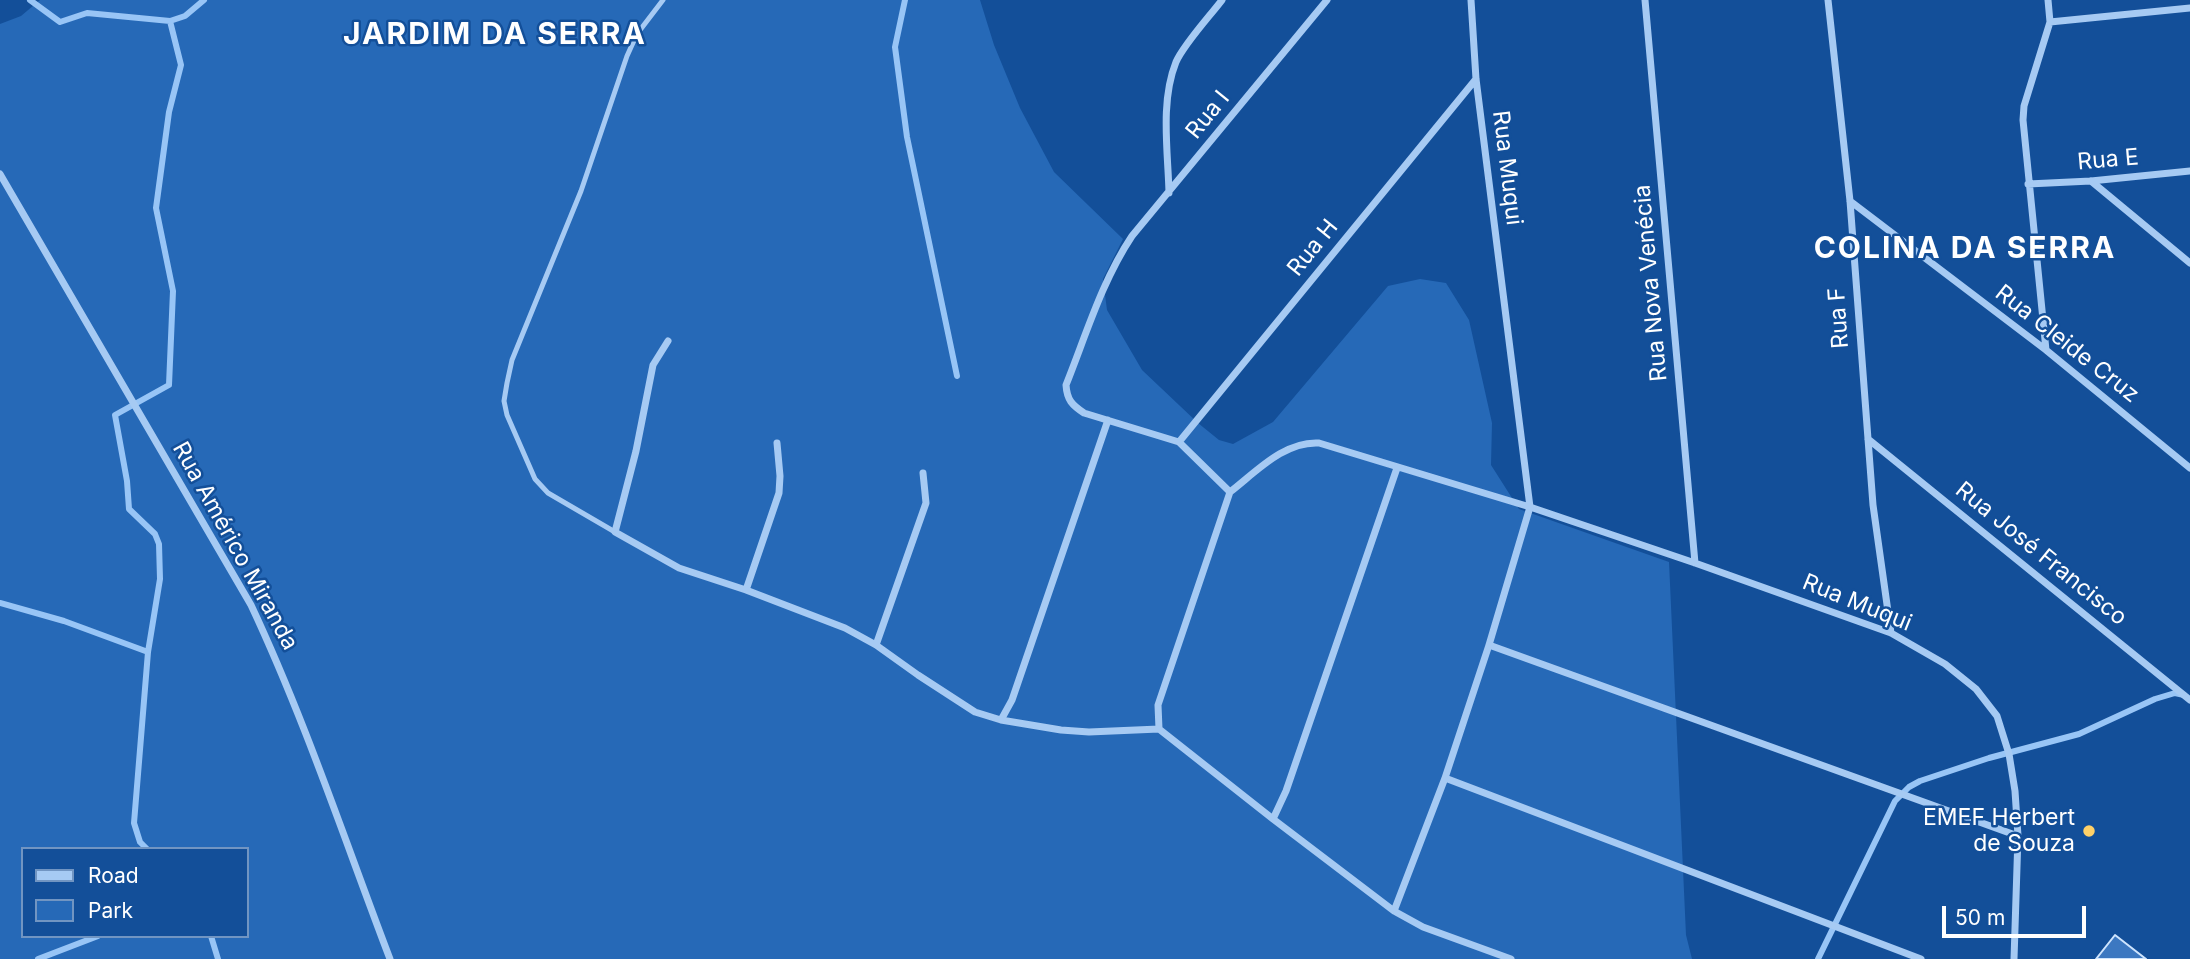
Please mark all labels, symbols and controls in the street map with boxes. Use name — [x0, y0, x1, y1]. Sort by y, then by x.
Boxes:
district label: JARDIM DA SERRA — [345, 17, 645, 53]
street label: Rua I — [1180, 85, 1236, 145]
street label: Rua Muqui — [1486, 109, 1528, 227]
street label: Rua E — [2076, 144, 2140, 176]
street label: Rua Nova Venécia — [1629, 183, 1673, 383]
street label: Rua H — [1282, 214, 1344, 282]
district label: COLINA DA SERRA — [1816, 231, 2114, 267]
street label: Rua Cleide Cruz — [1990, 279, 2144, 409]
street label: Rua F — [1823, 286, 1855, 350]
street label: Rua Américo Miranda — [166, 437, 304, 655]
street label: Rua José Francisco — [1950, 476, 2132, 632]
street label: Rua Muqui — [1798, 569, 1916, 637]
place label: EMEF Herbert de Souza — [1923, 804, 2075, 858]
marker: EMEF Herbert de Souza — [2081, 823, 2097, 839]
legend — [21, 847, 248, 938]
text: Road — [88, 863, 139, 888]
scale bar — [1945, 892, 2088, 936]
text: Park — [88, 898, 133, 923]
text: 50 m — [1955, 905, 2005, 930]

